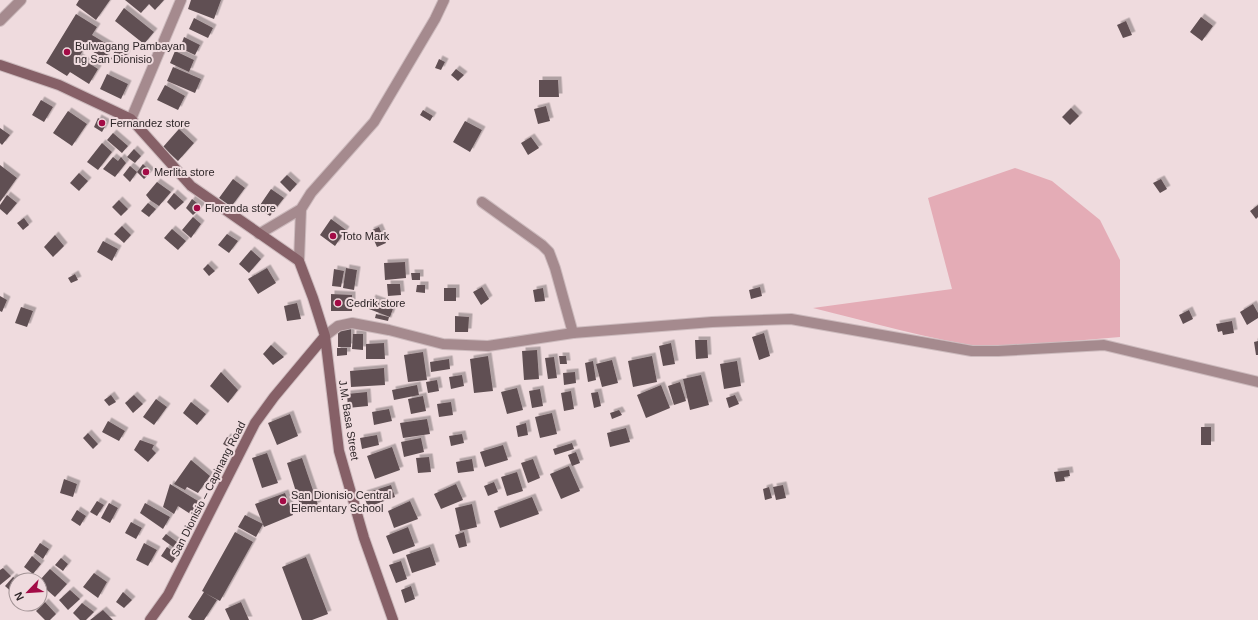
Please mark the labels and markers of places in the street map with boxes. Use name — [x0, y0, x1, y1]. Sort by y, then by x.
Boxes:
place label: Bulwagang Pambayan ng San Dionisio — [75, 40, 185, 65]
marker: Bulwagang Pambayan ng San Dionisio — [62, 47, 72, 57]
place label: Fernandez store — [110, 117, 190, 129]
marker: Fernandez store — [97, 118, 107, 128]
place label: Merlita store — [154, 166, 215, 178]
marker: Merlita store — [141, 167, 151, 177]
place label: Florenda store — [205, 202, 276, 214]
marker: Florenda store — [192, 203, 202, 213]
place label: Toto Mark — [341, 230, 390, 242]
marker: Toto Mark — [328, 231, 338, 241]
place label: Cedrik store — [346, 297, 405, 309]
marker: Cedrik store — [333, 298, 343, 308]
place label: San Dionisio Central Elementary School — [291, 489, 391, 514]
marker: San Dionisio Central Elementary School — [278, 496, 288, 506]

